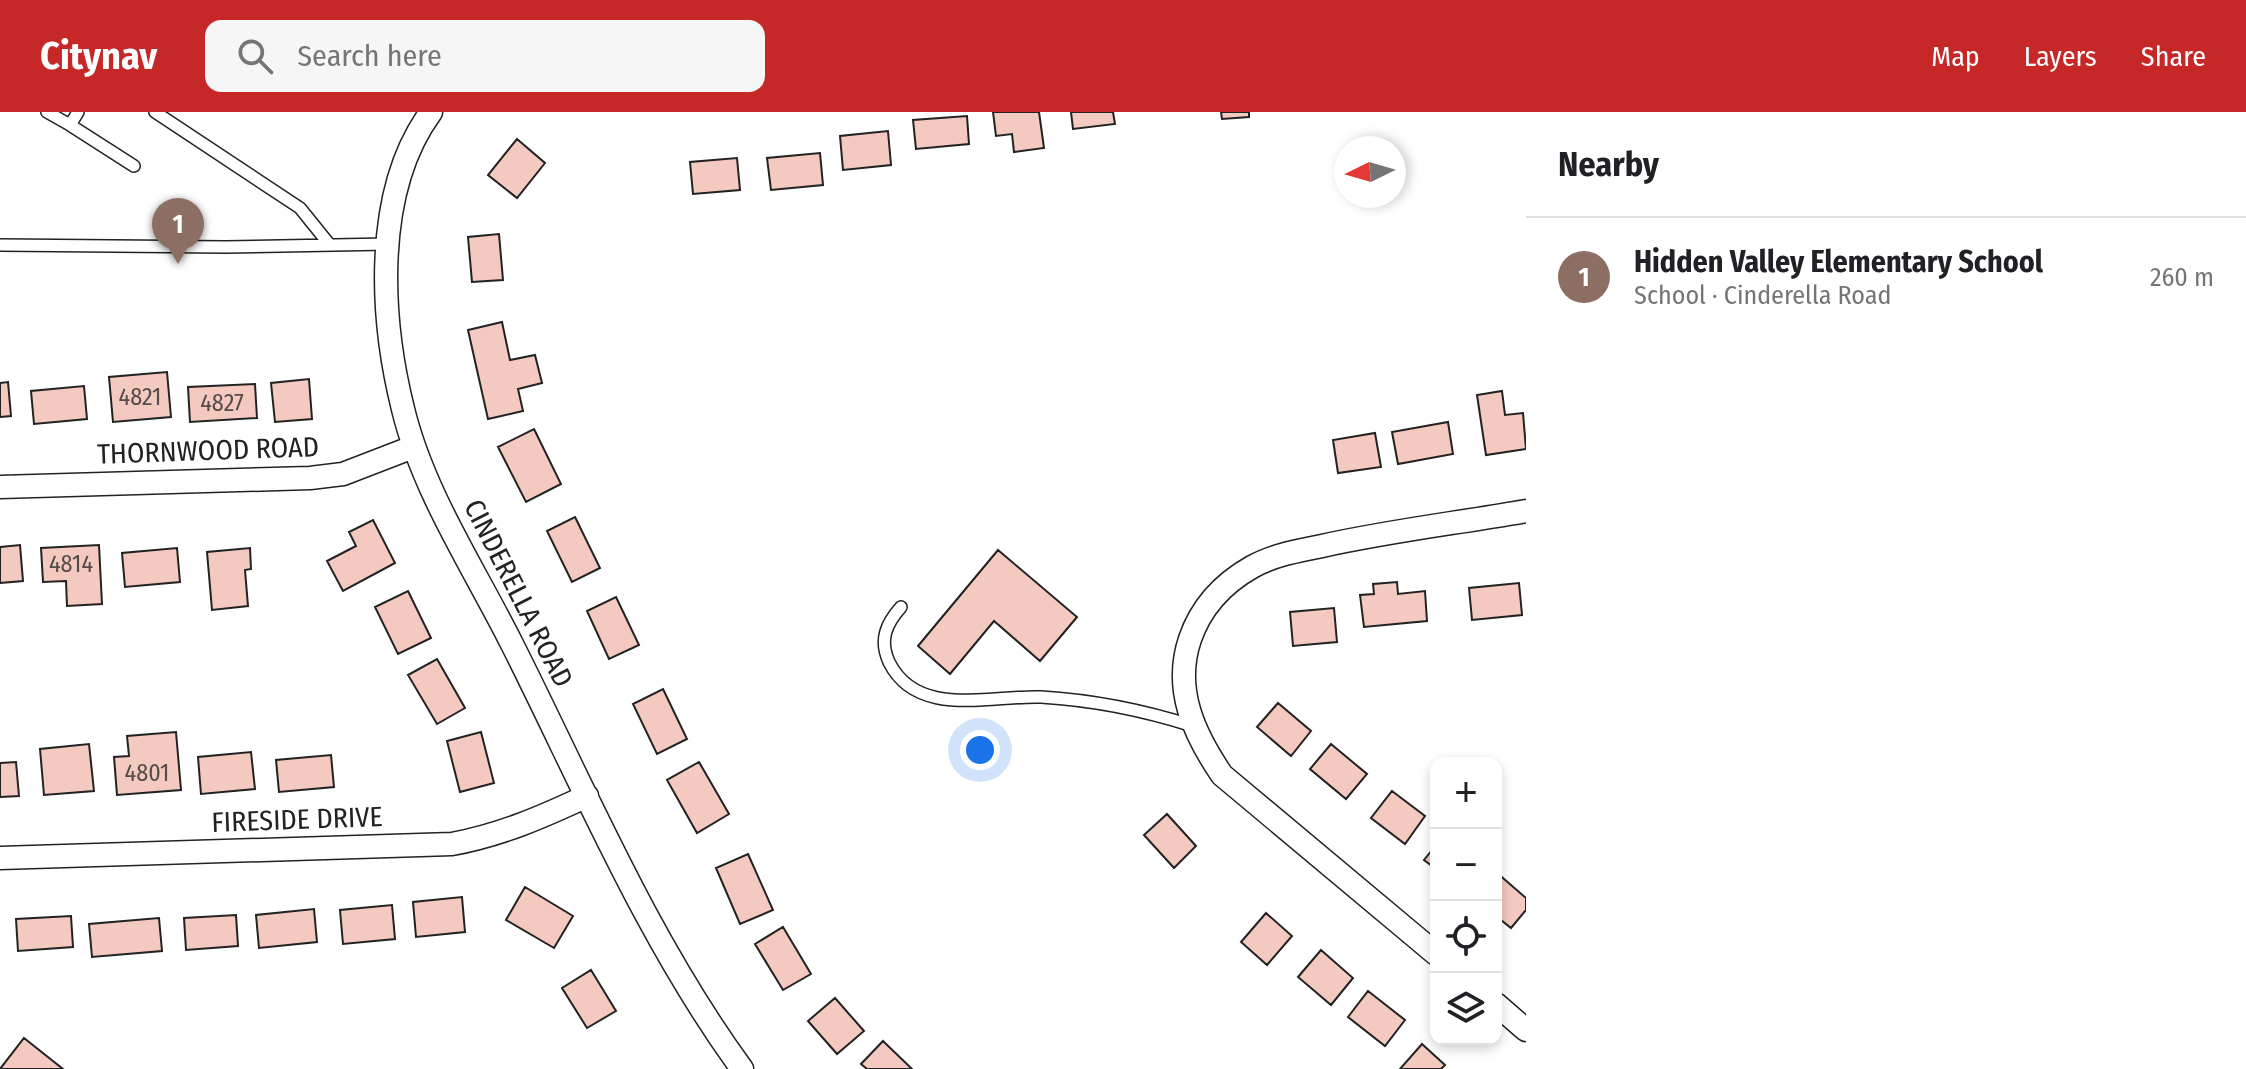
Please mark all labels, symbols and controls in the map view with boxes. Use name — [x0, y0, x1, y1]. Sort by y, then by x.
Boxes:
search box — [205, 20, 765, 92]
text: Citynav — [40, 33, 157, 79]
icon: search — [233, 34, 277, 78]
text: Search here — [297, 38, 442, 74]
text: Map — [1931, 40, 1980, 73]
text: Layers — [2024, 40, 2097, 73]
text: Share — [2141, 40, 2206, 73]
north arrow — [1334, 136, 1406, 208]
text: Nearby — [1558, 144, 1659, 185]
pin: 1 — [152, 198, 204, 264]
text: Hidden Valley Elementary School — [1634, 244, 2043, 280]
text: 1 — [1579, 262, 1590, 293]
text: 260 m — [2150, 262, 2214, 293]
text: School · Cinderella Road — [1634, 280, 1891, 311]
house number: 4821 — [119, 383, 161, 411]
house number: 4827 — [200, 389, 244, 417]
street label: THORNWOOD ROAD — [96, 430, 320, 471]
street label: CINDERELLA ROAD — [457, 494, 580, 692]
house number: 4814 — [49, 550, 93, 578]
your location — [960, 730, 1000, 770]
map controls — [1430, 757, 1502, 1045]
button: + — [1430, 757, 1502, 829]
house number: 4801 — [125, 759, 169, 787]
street label: FIRESIDE DRIVE — [211, 800, 383, 839]
button: − — [1430, 829, 1502, 901]
button: locate — [1430, 901, 1502, 973]
button: layers — [1430, 973, 1502, 1045]

